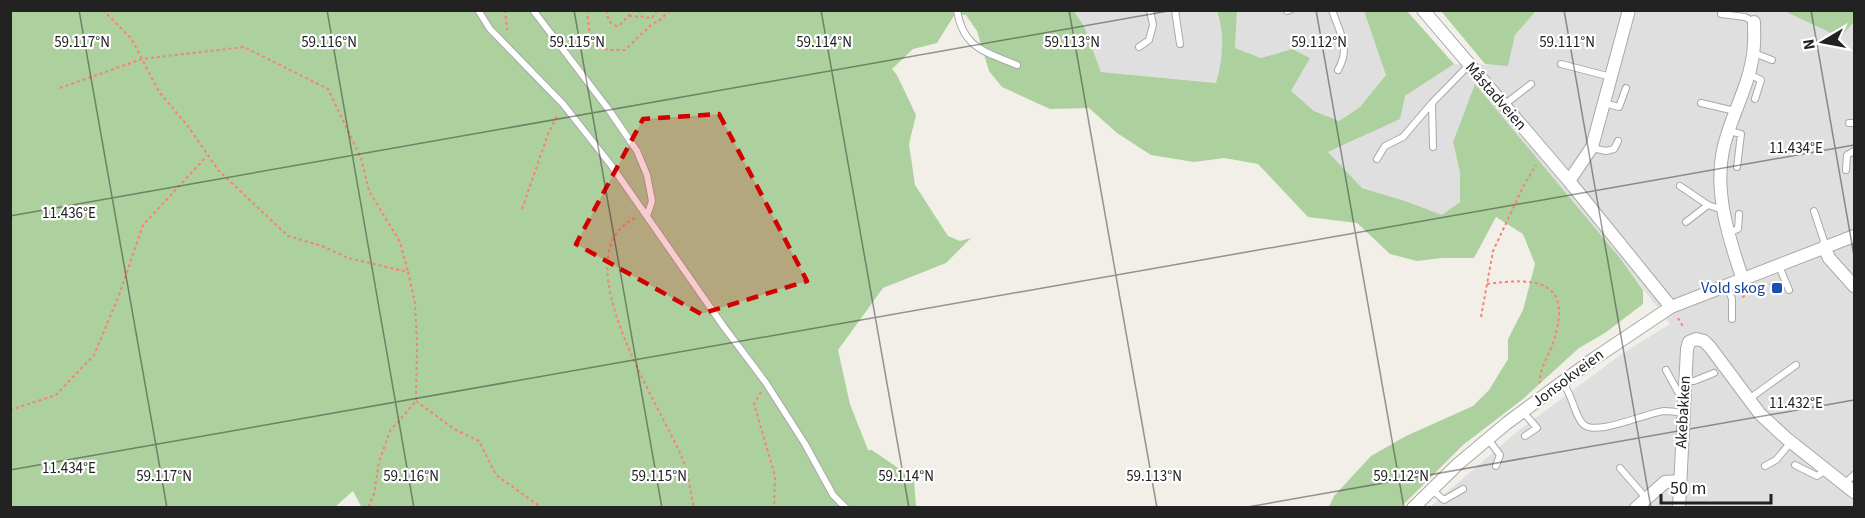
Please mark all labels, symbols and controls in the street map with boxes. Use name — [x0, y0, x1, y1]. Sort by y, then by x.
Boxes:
north arrow — [1793, 12, 1853, 72]
text: 59.117°N — [54, 32, 110, 53]
text: 59.116°N — [301, 32, 357, 53]
text: 59.115°N — [549, 32, 605, 53]
text: 59.114°N — [796, 32, 852, 53]
text: 59.113°N — [1044, 32, 1100, 53]
text: 59.112°N — [1291, 32, 1347, 53]
text: 59.111°N — [1539, 32, 1595, 53]
text: N — [1797, 37, 1821, 52]
street label: Måstadveien — [1460, 57, 1532, 135]
text: 11.434°E — [1769, 138, 1823, 159]
text: 11.436°E — [42, 203, 96, 224]
place label: Vold skog — [1701, 277, 1765, 299]
marker: Vold skog — [1770, 281, 1784, 295]
street label: Jonsokveien — [1528, 344, 1608, 412]
street label: Akebakken — [1670, 375, 1696, 449]
text: 11.432°E — [1769, 393, 1823, 414]
text: 11.434°E — [42, 458, 96, 479]
text: 59.117°N — [136, 466, 192, 487]
text: 59.116°N — [383, 466, 439, 487]
text: 59.115°N — [631, 466, 687, 487]
text: 59.114°N — [878, 466, 934, 487]
text: 59.113°N — [1126, 466, 1182, 487]
text: 59.112°N — [1373, 466, 1429, 487]
scale bar — [1661, 467, 1770, 505]
text: 50 m — [1670, 476, 1706, 501]

